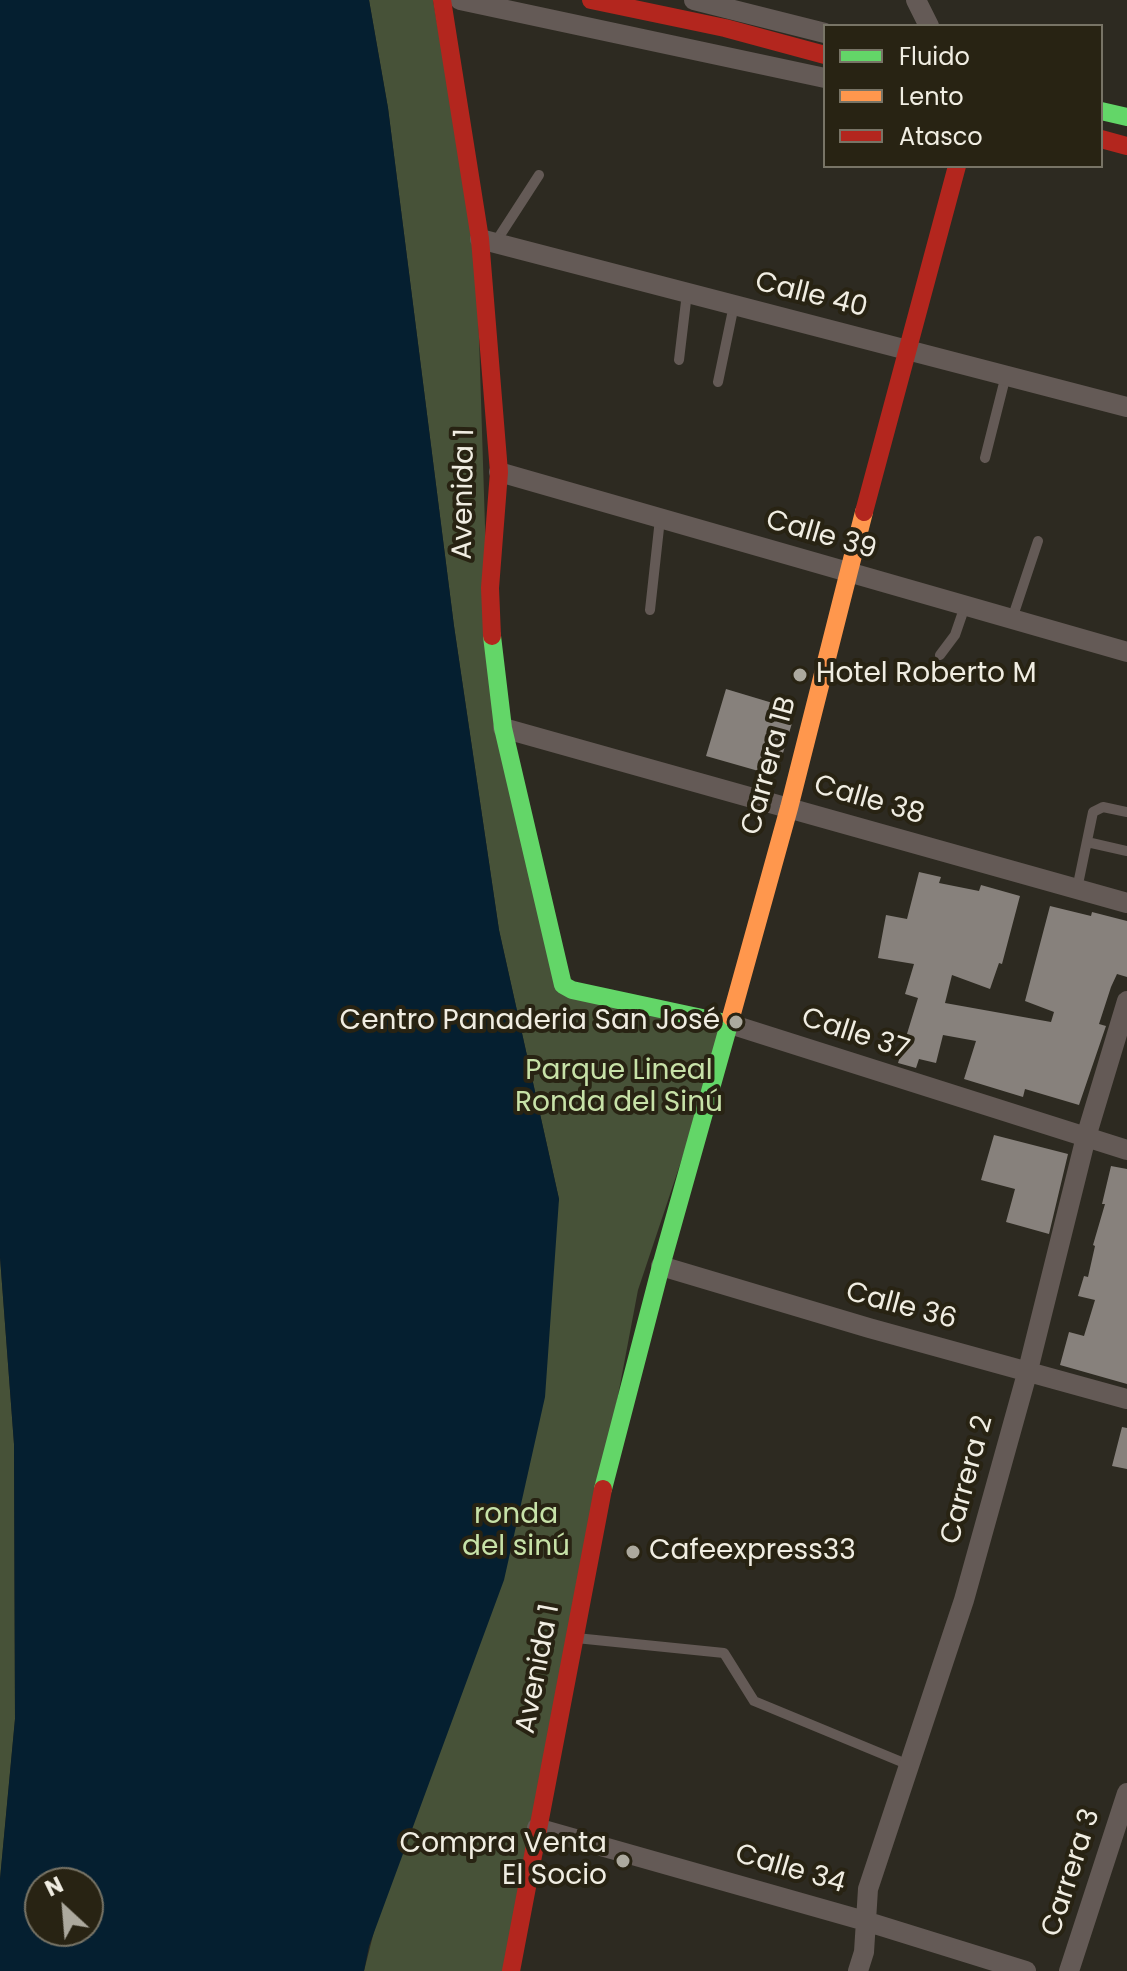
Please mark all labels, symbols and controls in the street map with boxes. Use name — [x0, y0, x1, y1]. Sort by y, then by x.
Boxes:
legend — [823, 24, 1103, 168]
text: Fluido — [899, 40, 970, 73]
text: Lento — [899, 80, 964, 113]
text: Atasco — [899, 120, 983, 153]
street label: Calle 40 — [751, 266, 871, 326]
street label: Avenida 1 — [447, 428, 483, 560]
street label: Calle 39 — [762, 504, 880, 568]
place label: Hotel Roberto M — [816, 658, 1037, 692]
marker: Hotel Roberto M — [791, 666, 809, 684]
street label: Carrera 1B — [735, 693, 805, 839]
street label: Calle 38 — [810, 769, 928, 833]
street label: Calle 37 — [797, 1002, 913, 1068]
place label: Centro Panaderia San José — [340, 1005, 720, 1039]
marker: Centro Panaderia San José — [727, 1013, 745, 1031]
park label: Parque Lineal Ronda del Sinú — [515, 1055, 723, 1121]
street label: Calle 36 — [842, 1276, 960, 1338]
street label: Carrera 2 — [935, 1412, 1001, 1548]
park label: ronda del sinú — [462, 1499, 570, 1565]
place label: Cafeexpress33 — [649, 1535, 856, 1569]
marker: Cafeexpress33 — [624, 1543, 642, 1561]
street label: Avenida 1 — [510, 1601, 568, 1737]
street label: Carrera 3 — [1036, 1805, 1108, 1941]
place label: Compra Venta El Socio — [400, 1828, 607, 1894]
street label: Calle 34 — [731, 1838, 849, 1902]
marker: Compra Venta El Socio — [614, 1852, 632, 1870]
north arrow — [24, 1867, 104, 1947]
text: N — [40, 1869, 68, 1904]

